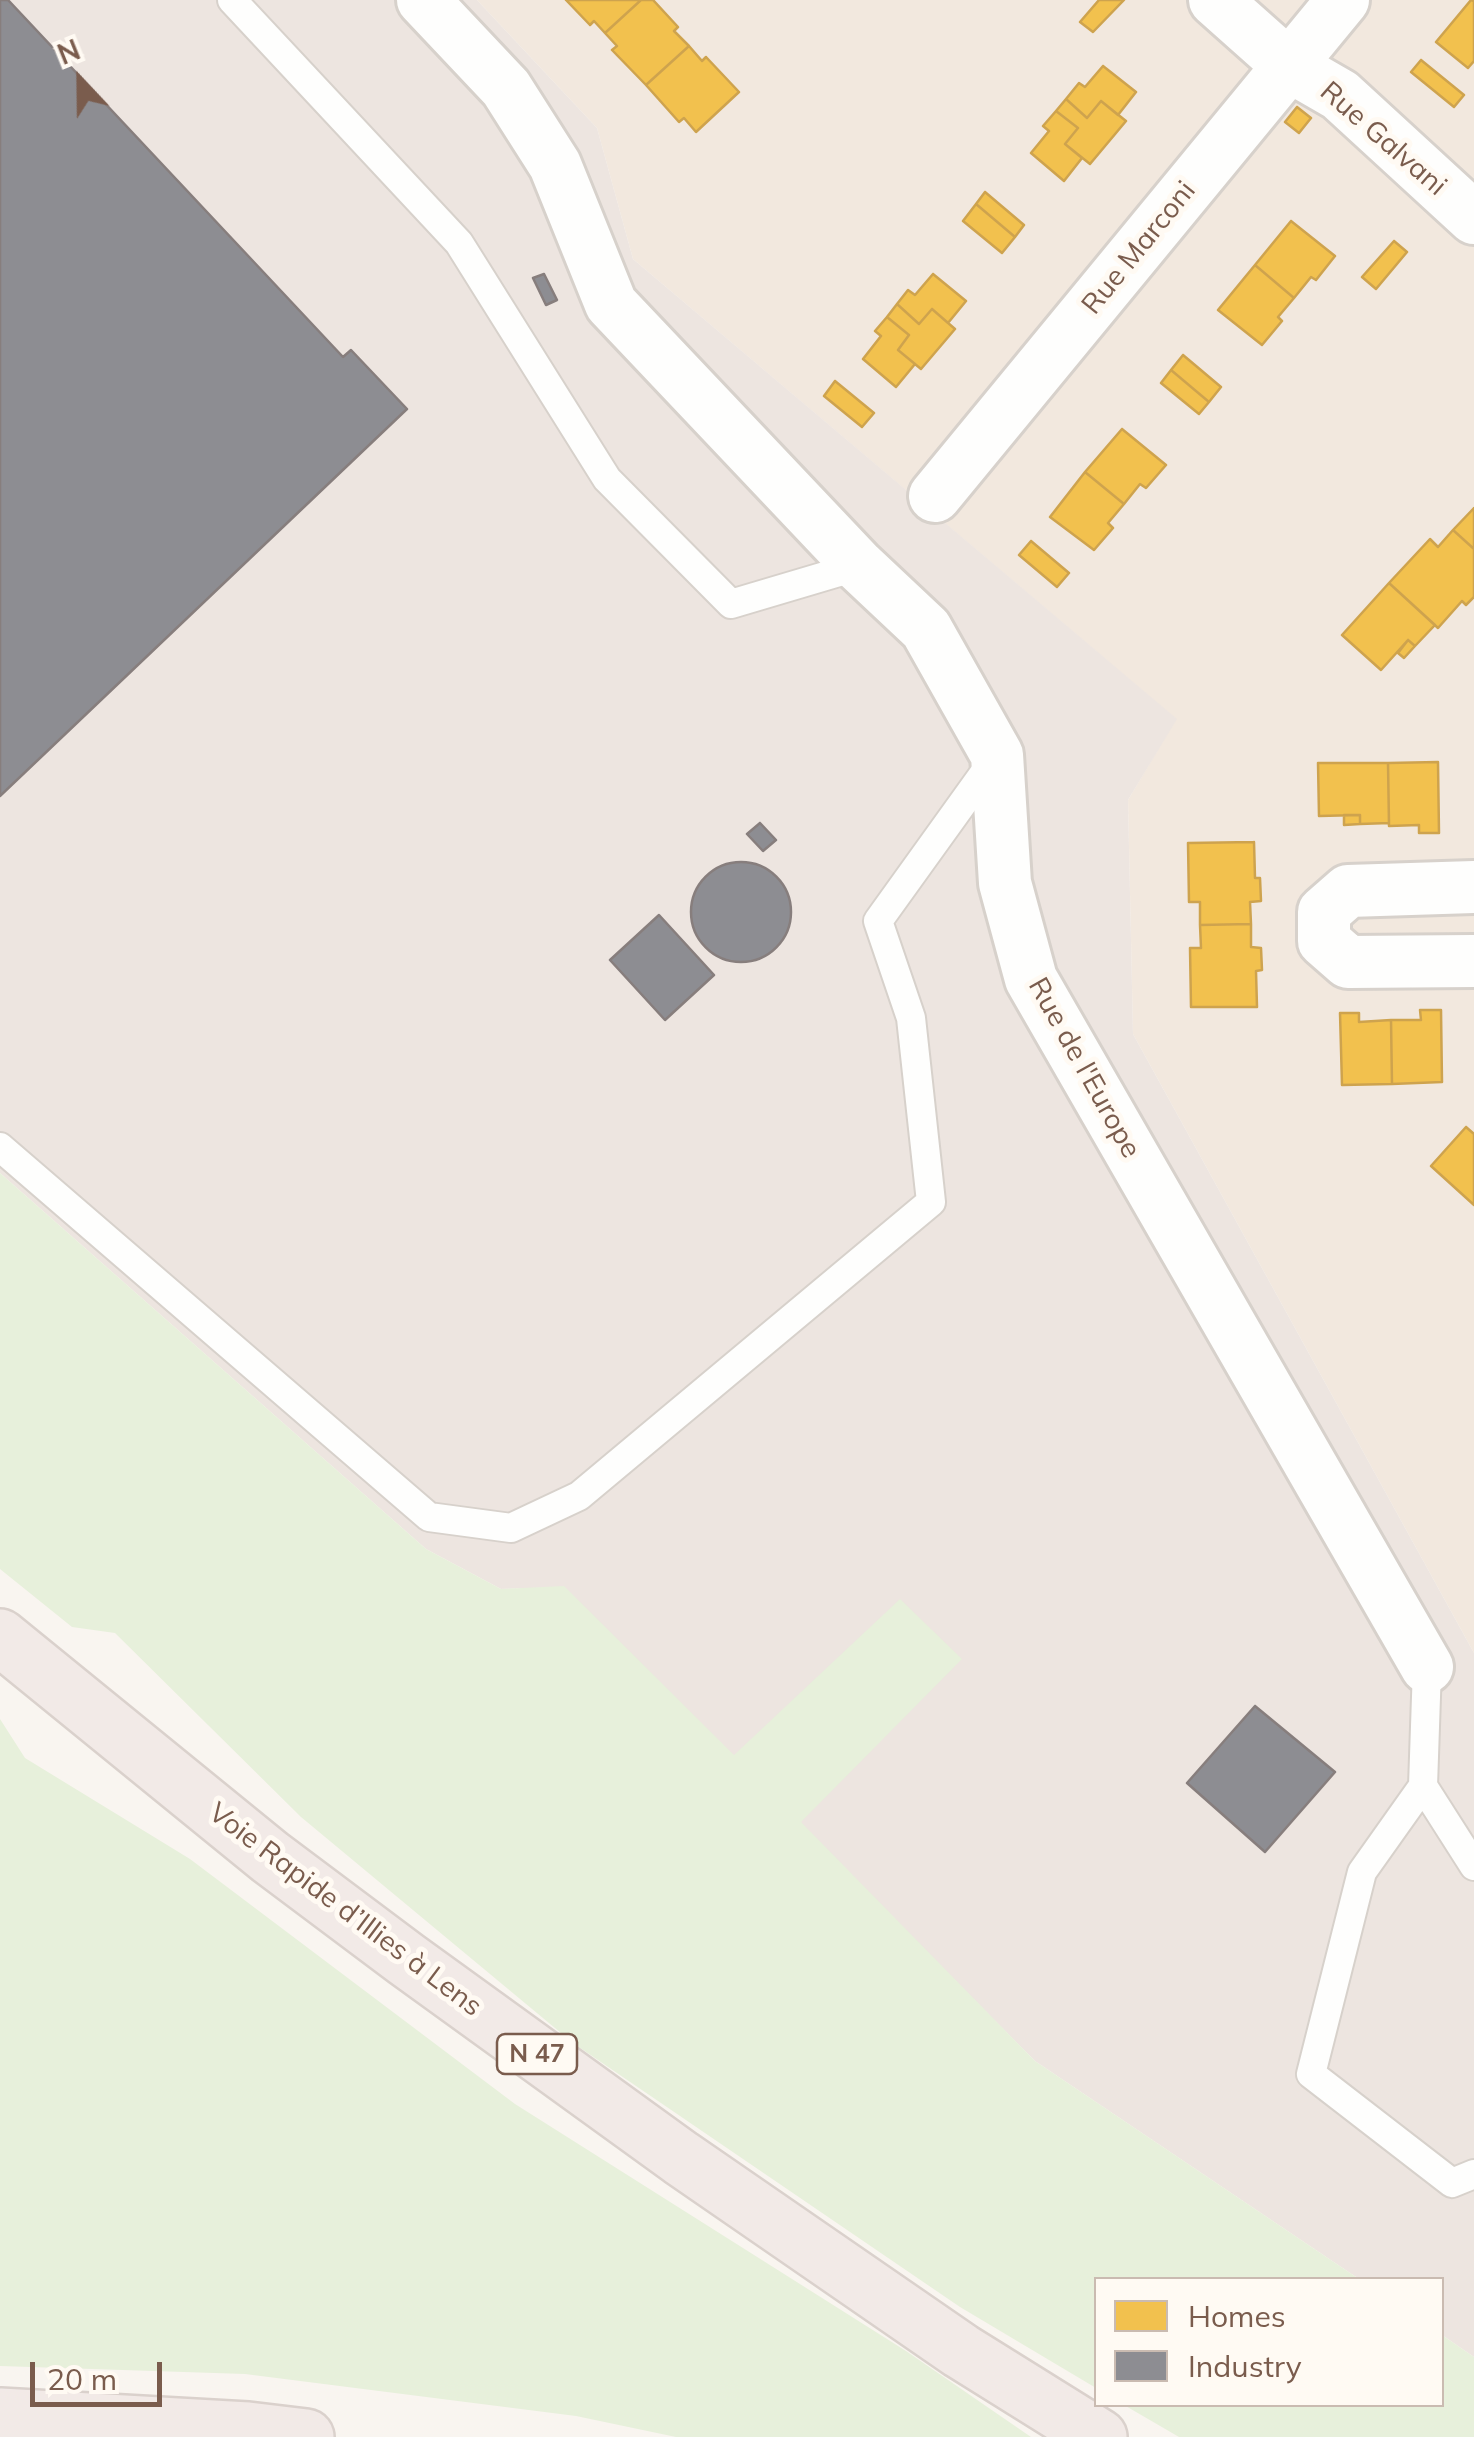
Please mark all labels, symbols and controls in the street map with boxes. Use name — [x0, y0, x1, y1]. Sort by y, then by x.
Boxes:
north arrow — [30, 30, 130, 130]
text: N — [52, 32, 85, 72]
street label: Rue Galvani — [1313, 75, 1453, 203]
street label: Rue Marconi — [1075, 175, 1203, 321]
street label: Rue de l'Europe — [1021, 972, 1147, 1164]
street label: Voie Rapide d’Illies à Lens — [202, 1796, 488, 2024]
road number: N 47 — [497, 2034, 577, 2074]
legend — [1094, 2277, 1444, 2407]
text: Homes — [1188, 2297, 1286, 2335]
scale bar — [35, 2342, 168, 2404]
text: Industry — [1188, 2347, 1302, 2385]
text: 20 m — [47, 2360, 117, 2398]

